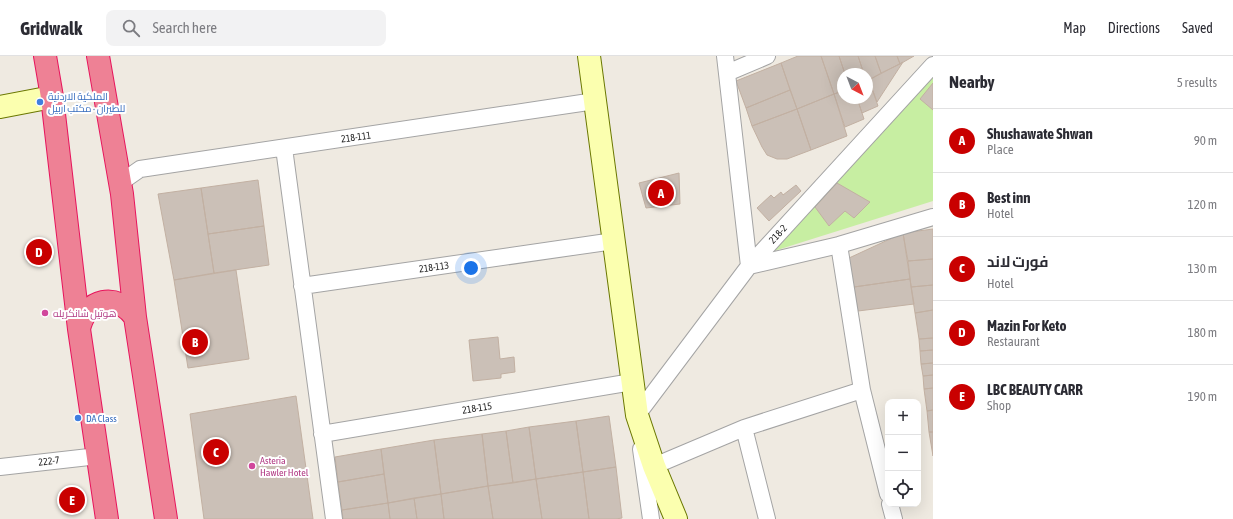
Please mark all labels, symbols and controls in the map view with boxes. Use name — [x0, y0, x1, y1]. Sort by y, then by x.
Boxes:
search box — [106, 10, 386, 46]
text: Gridwalk — [20, 17, 82, 39]
icon: search — [120, 17, 142, 39]
text: Search here — [152, 19, 217, 36]
text: Map — [1063, 20, 1086, 36]
text: Directions — [1108, 20, 1160, 36]
text: Saved — [1182, 20, 1213, 36]
north arrow — [837, 68, 873, 104]
text: Nearby — [949, 72, 995, 92]
text: 5 results — [1177, 75, 1217, 90]
place label: الملكية الاردنية للطيران - مكتب اربيل — [48, 91, 125, 115]
marker: الملكية الاردنية للطيران - مكتب اربيل — [35, 97, 45, 107]
text: Shushawate Shwan — [987, 125, 1093, 142]
street label: 218-111 — [340, 129, 372, 145]
text: A — [959, 133, 965, 148]
text: 90 m — [1194, 133, 1217, 148]
text: Place — [987, 142, 1014, 157]
pin: A — [648, 178, 674, 208]
text: Best inn — [987, 189, 1031, 206]
text: B — [959, 197, 965, 212]
text: 120 m — [1188, 197, 1217, 212]
text: Hotel — [987, 206, 1014, 221]
street label: 218-2 — [767, 222, 789, 246]
pin: D — [26, 237, 52, 267]
text: فورت لاند — [987, 253, 1049, 270]
your location — [461, 258, 481, 278]
street label: 218-113 — [418, 259, 450, 275]
text: C — [959, 261, 965, 276]
text: 130 m — [1188, 261, 1217, 276]
text: Hotel — [987, 276, 1014, 291]
marker: هوتيل شانكريله — [40, 308, 50, 318]
place label: هوتيل شانكريله — [53, 308, 117, 320]
text: Mazin For Keto — [987, 317, 1067, 334]
text: D — [958, 325, 966, 340]
text: 180 m — [1188, 325, 1217, 340]
pin: B — [182, 327, 208, 357]
text: Restaurant — [987, 334, 1040, 349]
text: LBC BEAUTY CARR — [987, 381, 1083, 398]
text: E — [959, 389, 965, 404]
text: 190 m — [1188, 389, 1217, 404]
text: Shop — [987, 398, 1011, 413]
map controls — [885, 399, 921, 507]
button: + — [885, 399, 921, 435]
street label: 218-115 — [461, 400, 493, 416]
marker: DA Class — [73, 413, 83, 423]
place label: DA Class — [86, 413, 117, 424]
button: − — [885, 435, 921, 471]
pin: C — [203, 437, 229, 467]
street label: 222-7 — [38, 454, 61, 468]
place label: Asteria Hawler Hotel — [260, 455, 309, 478]
marker: Asteria Hawler Hotel — [247, 461, 257, 471]
button: locate — [885, 471, 921, 507]
pin: E — [59, 485, 85, 515]

